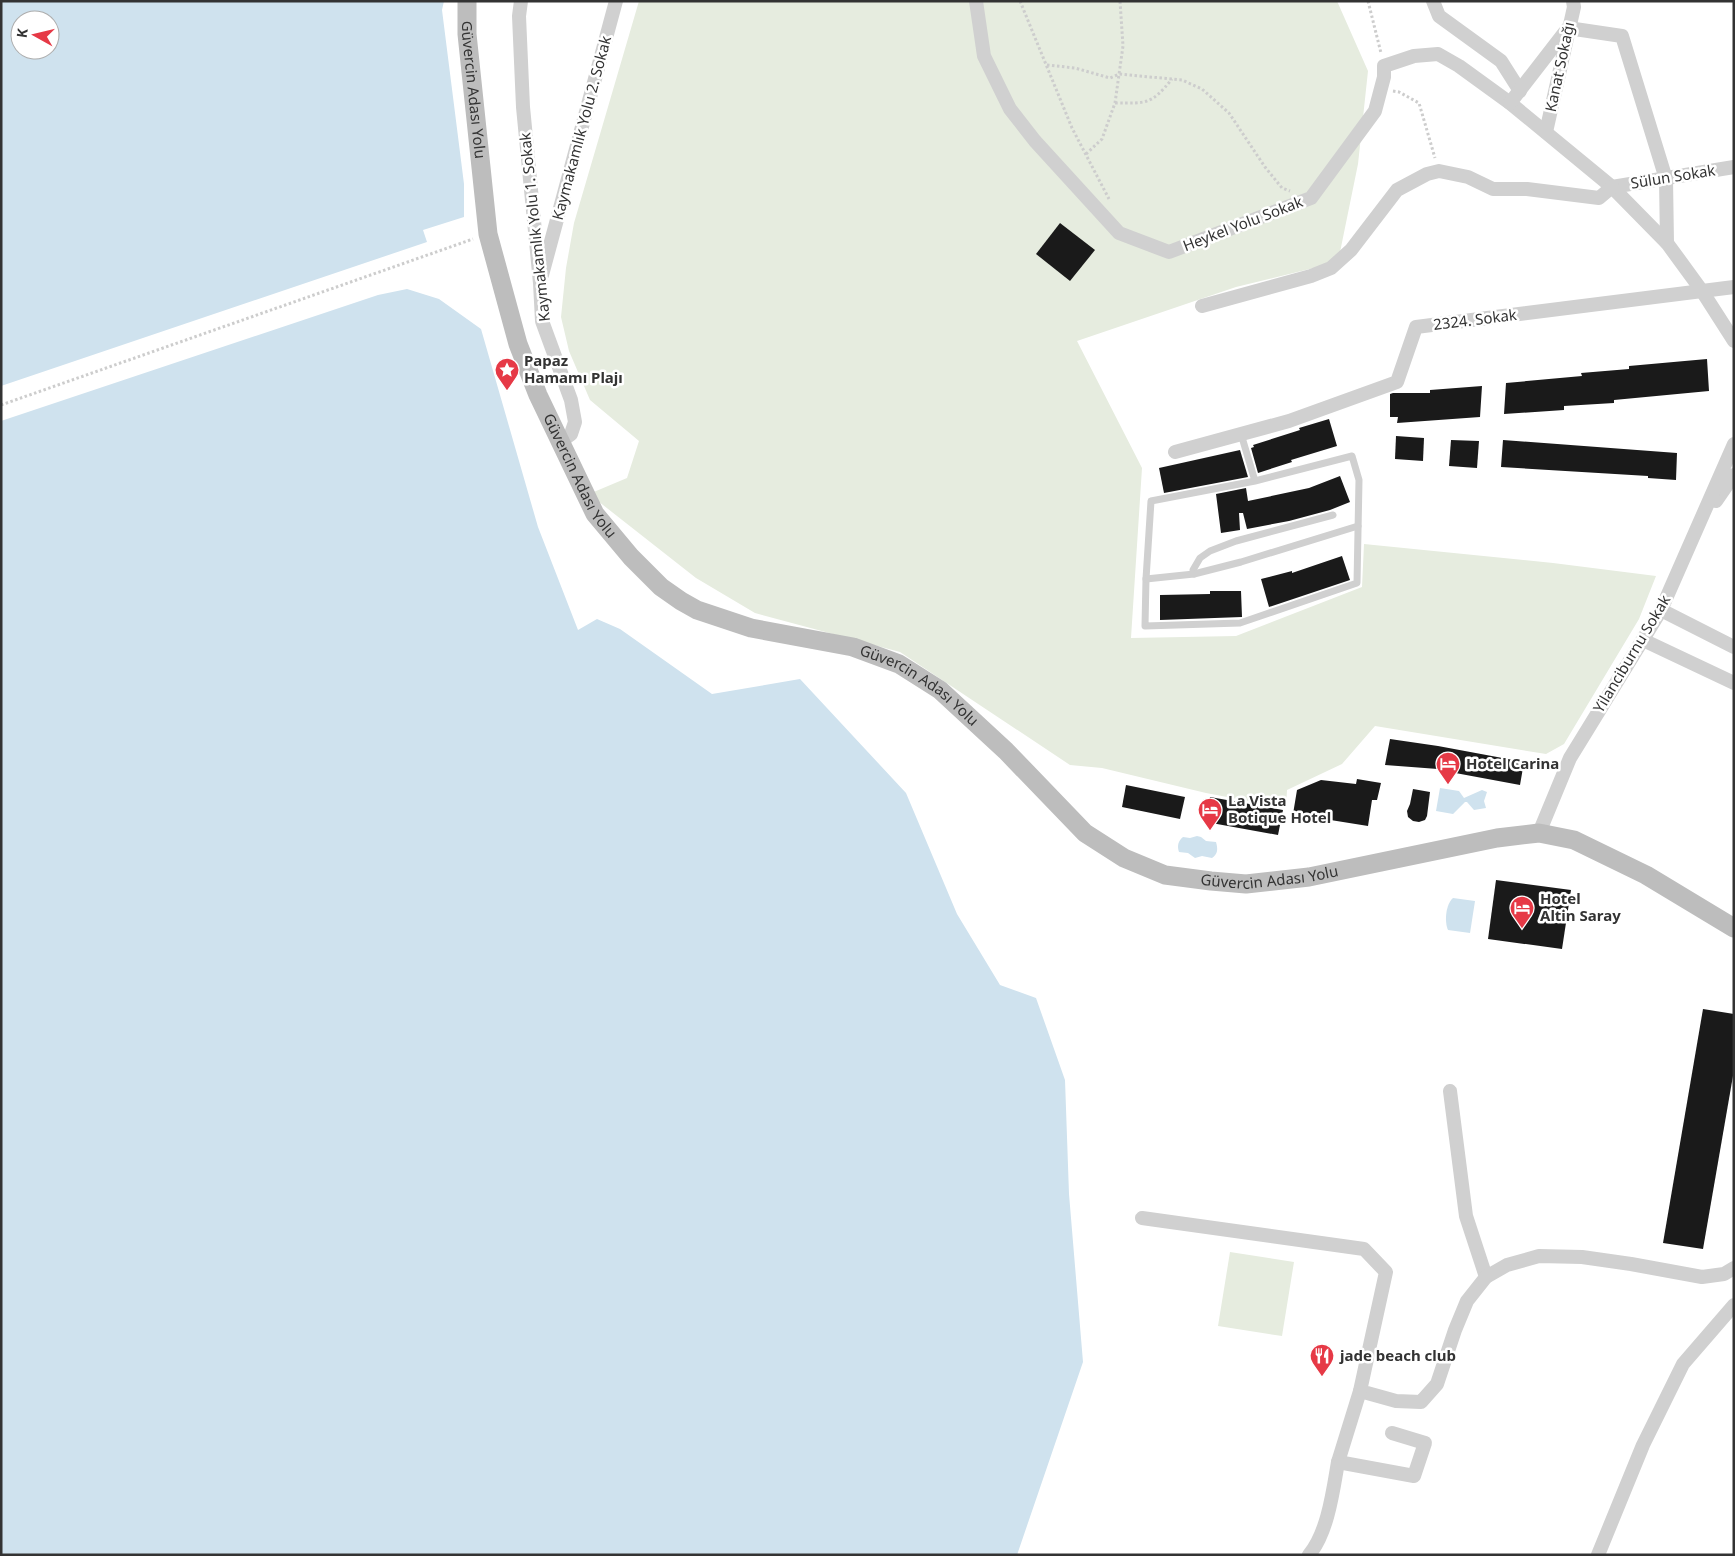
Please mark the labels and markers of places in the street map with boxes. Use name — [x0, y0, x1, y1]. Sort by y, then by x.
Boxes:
place label: Papaz Hamamı Plajı — [524, 350, 623, 387]
place icon: Papaz Hamamı Plajı — [494, 357, 520, 391]
hotel icon: Hotel Carina — [1435, 751, 1461, 785]
place label: Hotel Carina — [1466, 753, 1559, 773]
place label: La Vista Botique Hotel — [1228, 790, 1331, 827]
hotel icon: La Vista Botique Hotel — [1197, 797, 1223, 831]
place label: Hotel Altin Saray — [1540, 888, 1621, 925]
hotel icon: Hotel Altin Saray — [1509, 895, 1535, 929]
restaurant icon: jade beach club — [1309, 1343, 1335, 1377]
place label: jade beach club — [1339, 1345, 1456, 1365]

